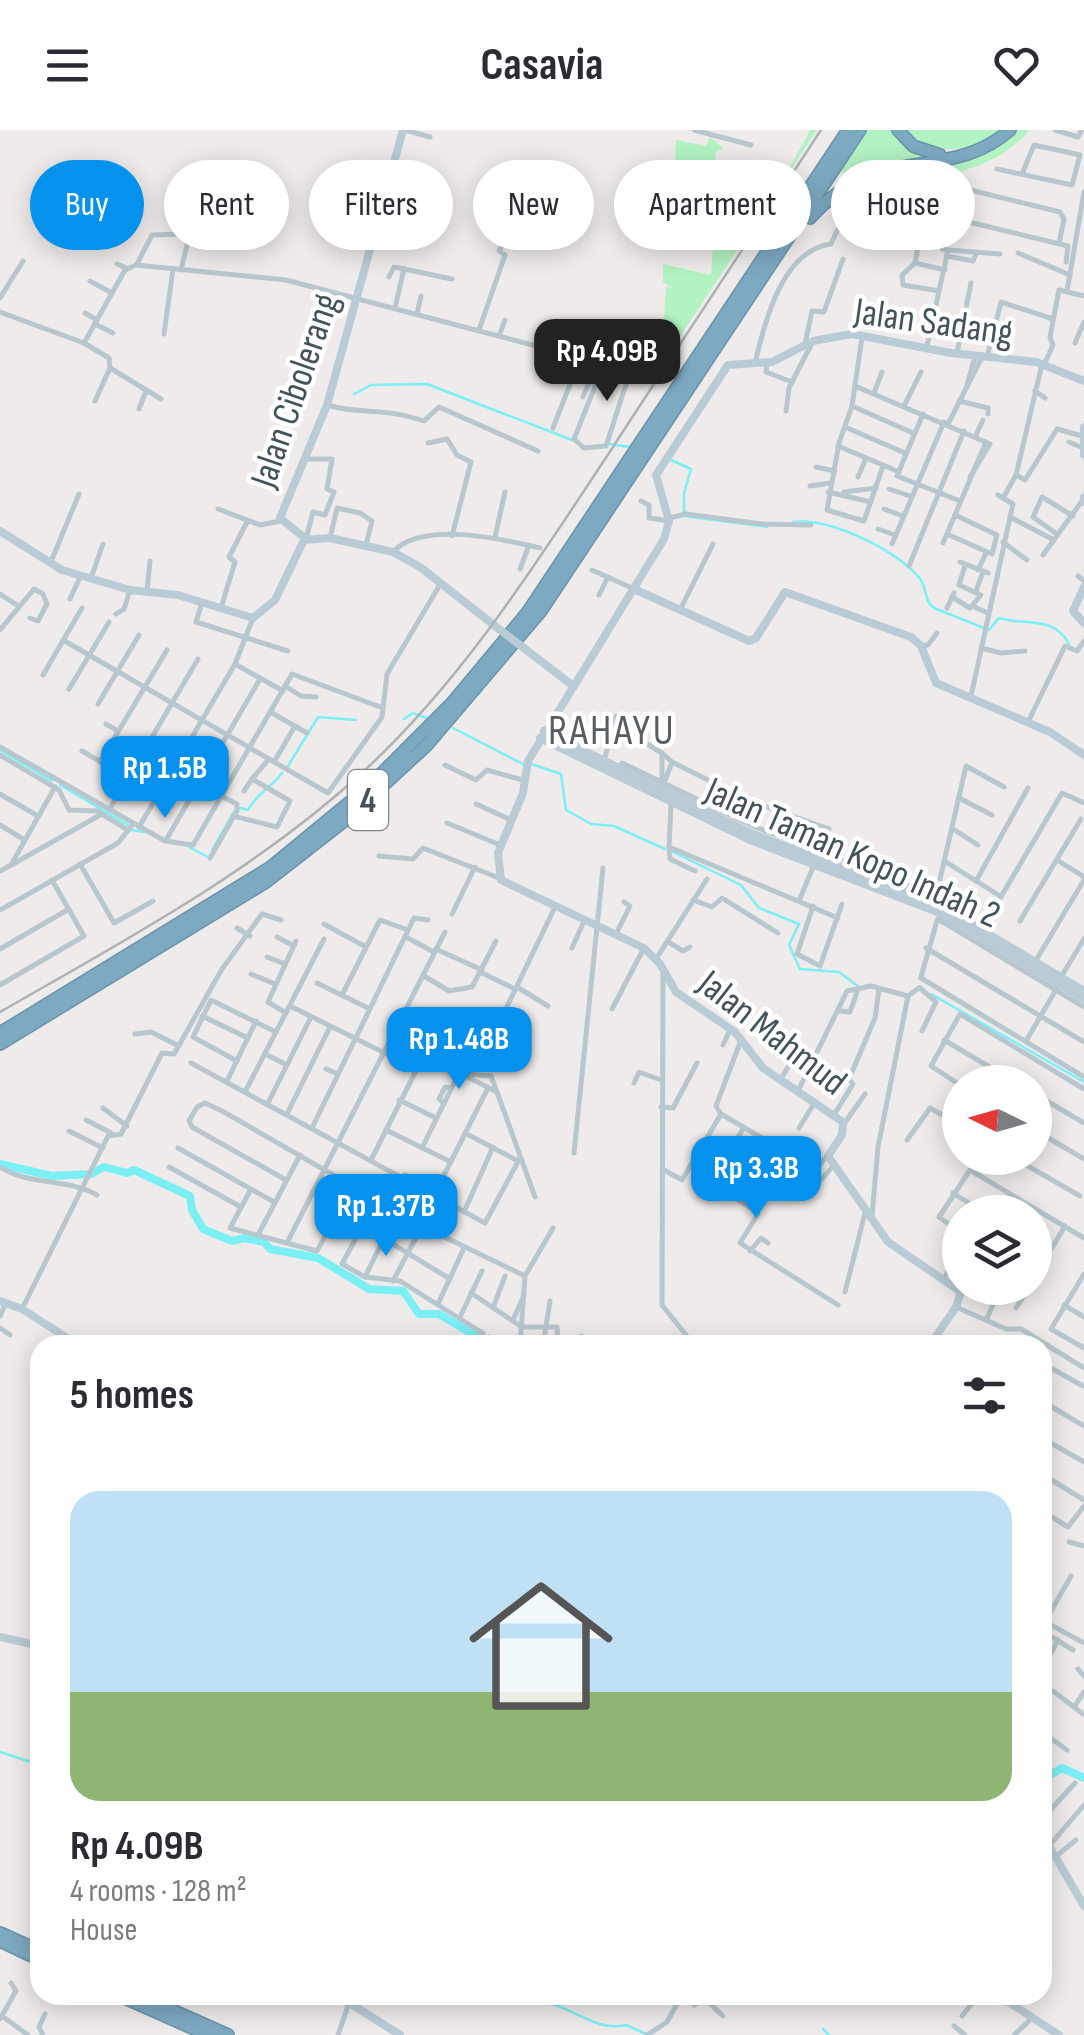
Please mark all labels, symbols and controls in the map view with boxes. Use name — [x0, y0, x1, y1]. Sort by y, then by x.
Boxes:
icon: menu — [40, 38, 95, 93]
text: Casavia — [481, 38, 603, 93]
icon: heart — [989, 38, 1044, 93]
chip: Buy — [30, 160, 144, 250]
chip: Rent — [164, 160, 289, 250]
chip: Filters — [309, 160, 453, 250]
chip: New — [473, 160, 594, 250]
chip: Apartment — [614, 160, 811, 250]
chip: House — [831, 160, 975, 250]
street label: Jalan Cibolerang — [241, 288, 350, 494]
street label: Jalan Sadang — [851, 289, 1016, 356]
pin: Rp 4.09B — [504, 319, 710, 404]
text: Rp 4.09B — [556, 332, 658, 371]
district label: RAHAYU — [548, 706, 676, 757]
pin: Rp 1.5B — [73, 736, 257, 821]
text: Rp 1.5B — [123, 749, 207, 788]
street label: Jalan Taman Kopo Indah 2 — [697, 768, 1007, 939]
road number: 4 — [348, 770, 388, 830]
street label: Jalan Mahmud — [688, 961, 855, 1105]
pin: Rp 1.48B — [356, 1007, 562, 1092]
text: Rp 1.48B — [409, 1020, 509, 1059]
north arrow — [942, 1065, 1052, 1175]
map controls — [942, 1065, 1052, 1305]
pin: Rp 3.3B — [664, 1136, 848, 1221]
text: Rp 3.3B — [713, 1149, 799, 1188]
pin: Rp 1.37B — [283, 1174, 489, 1259]
text: Rp 1.37B — [337, 1187, 435, 1226]
button: layers — [942, 1195, 1052, 1305]
icon: filters — [957, 1368, 1012, 1423]
text: 5 homes — [70, 1370, 194, 1421]
icon: home — [451, 1556, 631, 1736]
text: Rp 4.09B — [70, 1821, 203, 1872]
text: 4 rooms · 128 m² — [70, 1872, 247, 1911]
text: House — [70, 1911, 137, 1950]

